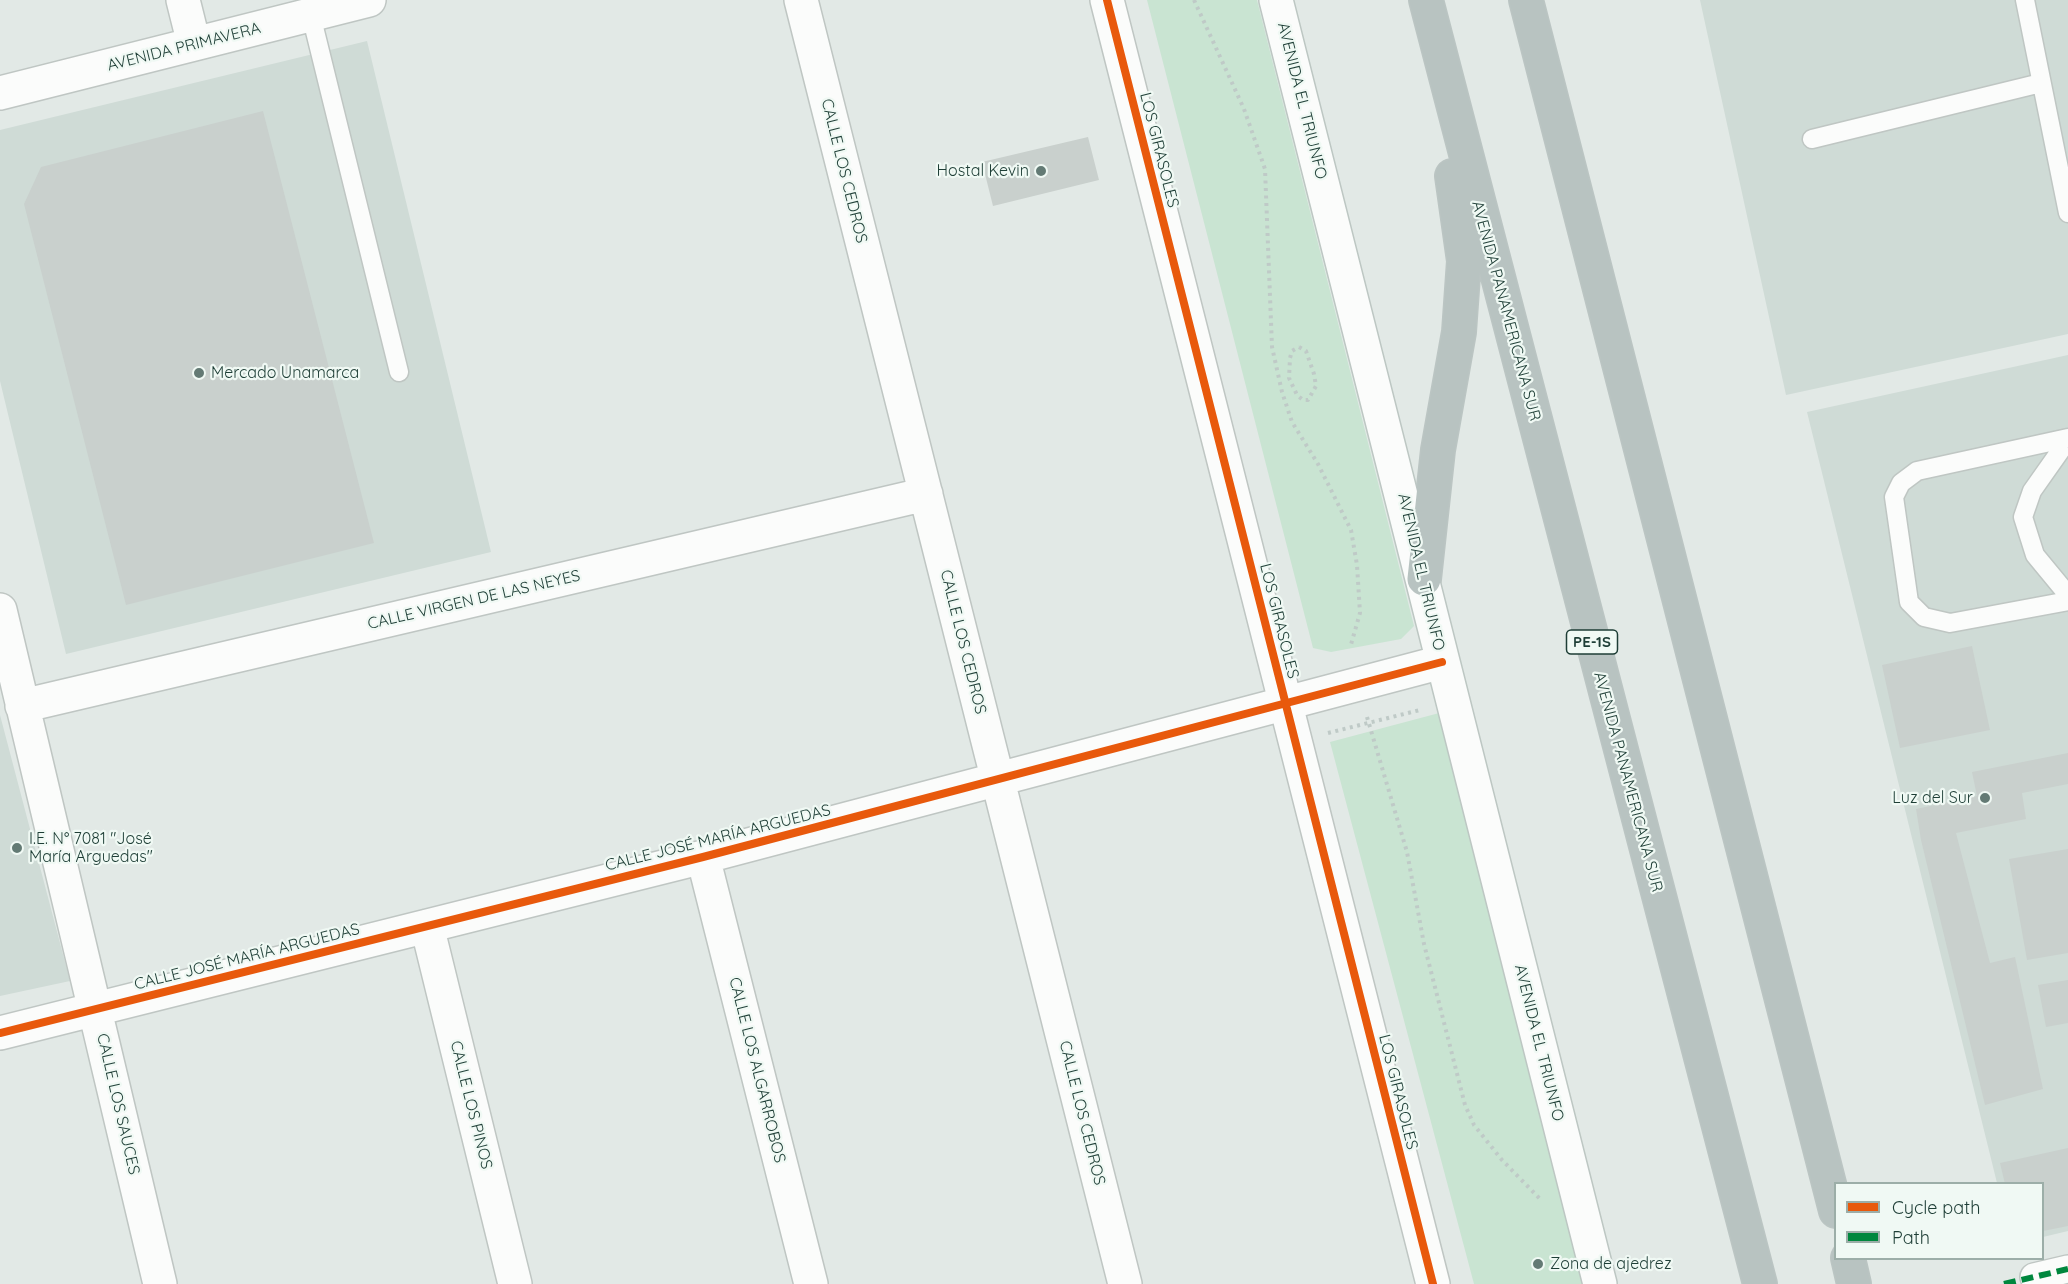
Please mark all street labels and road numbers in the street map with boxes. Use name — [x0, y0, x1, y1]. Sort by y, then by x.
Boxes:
street label: AVENIDA PRIMAVERA — [105, 19, 263, 75]
street label: AVENIDA EL TRIUNFO — [1273, 21, 1331, 181]
street label: LOS GIRASOLES — [1135, 90, 1183, 210]
street label: CALLE LOS CEDROS — [817, 97, 871, 245]
street label: AVENIDA PANAMERICANA SUR — [1467, 199, 1545, 423]
street label: AVENIDA EL TRIUNFO — [1394, 491, 1448, 653]
street label: LOS GIRASOLES — [1255, 561, 1303, 681]
street label: CALLE VIRGEN DE LAS NEYES — [366, 566, 582, 634]
street label: CALLE LOS CEDROS — [936, 568, 990, 716]
road number: PE-1S — [1566, 630, 1618, 654]
street label: AVENIDA PANAMERICANA SUR — [1589, 670, 1667, 894]
street label: CALLE JOSÉ MARÍA ARGUEDAS — [603, 801, 833, 875]
street label: CALLE JOSÉ MARÍA ARGUEDAS — [132, 920, 362, 994]
street label: AVENIDA EL TRIUNFO — [1510, 963, 1568, 1123]
street label: CALLE LOS ALGARROBOS — [725, 975, 789, 1165]
street label: CALLE LOS SAUCES — [92, 1032, 144, 1176]
street label: LOS GIRASOLES — [1374, 1032, 1422, 1152]
street label: CALLE LOS PINOS — [446, 1039, 496, 1171]
street label: CALLE LOS CEDROS — [1055, 1039, 1109, 1187]

